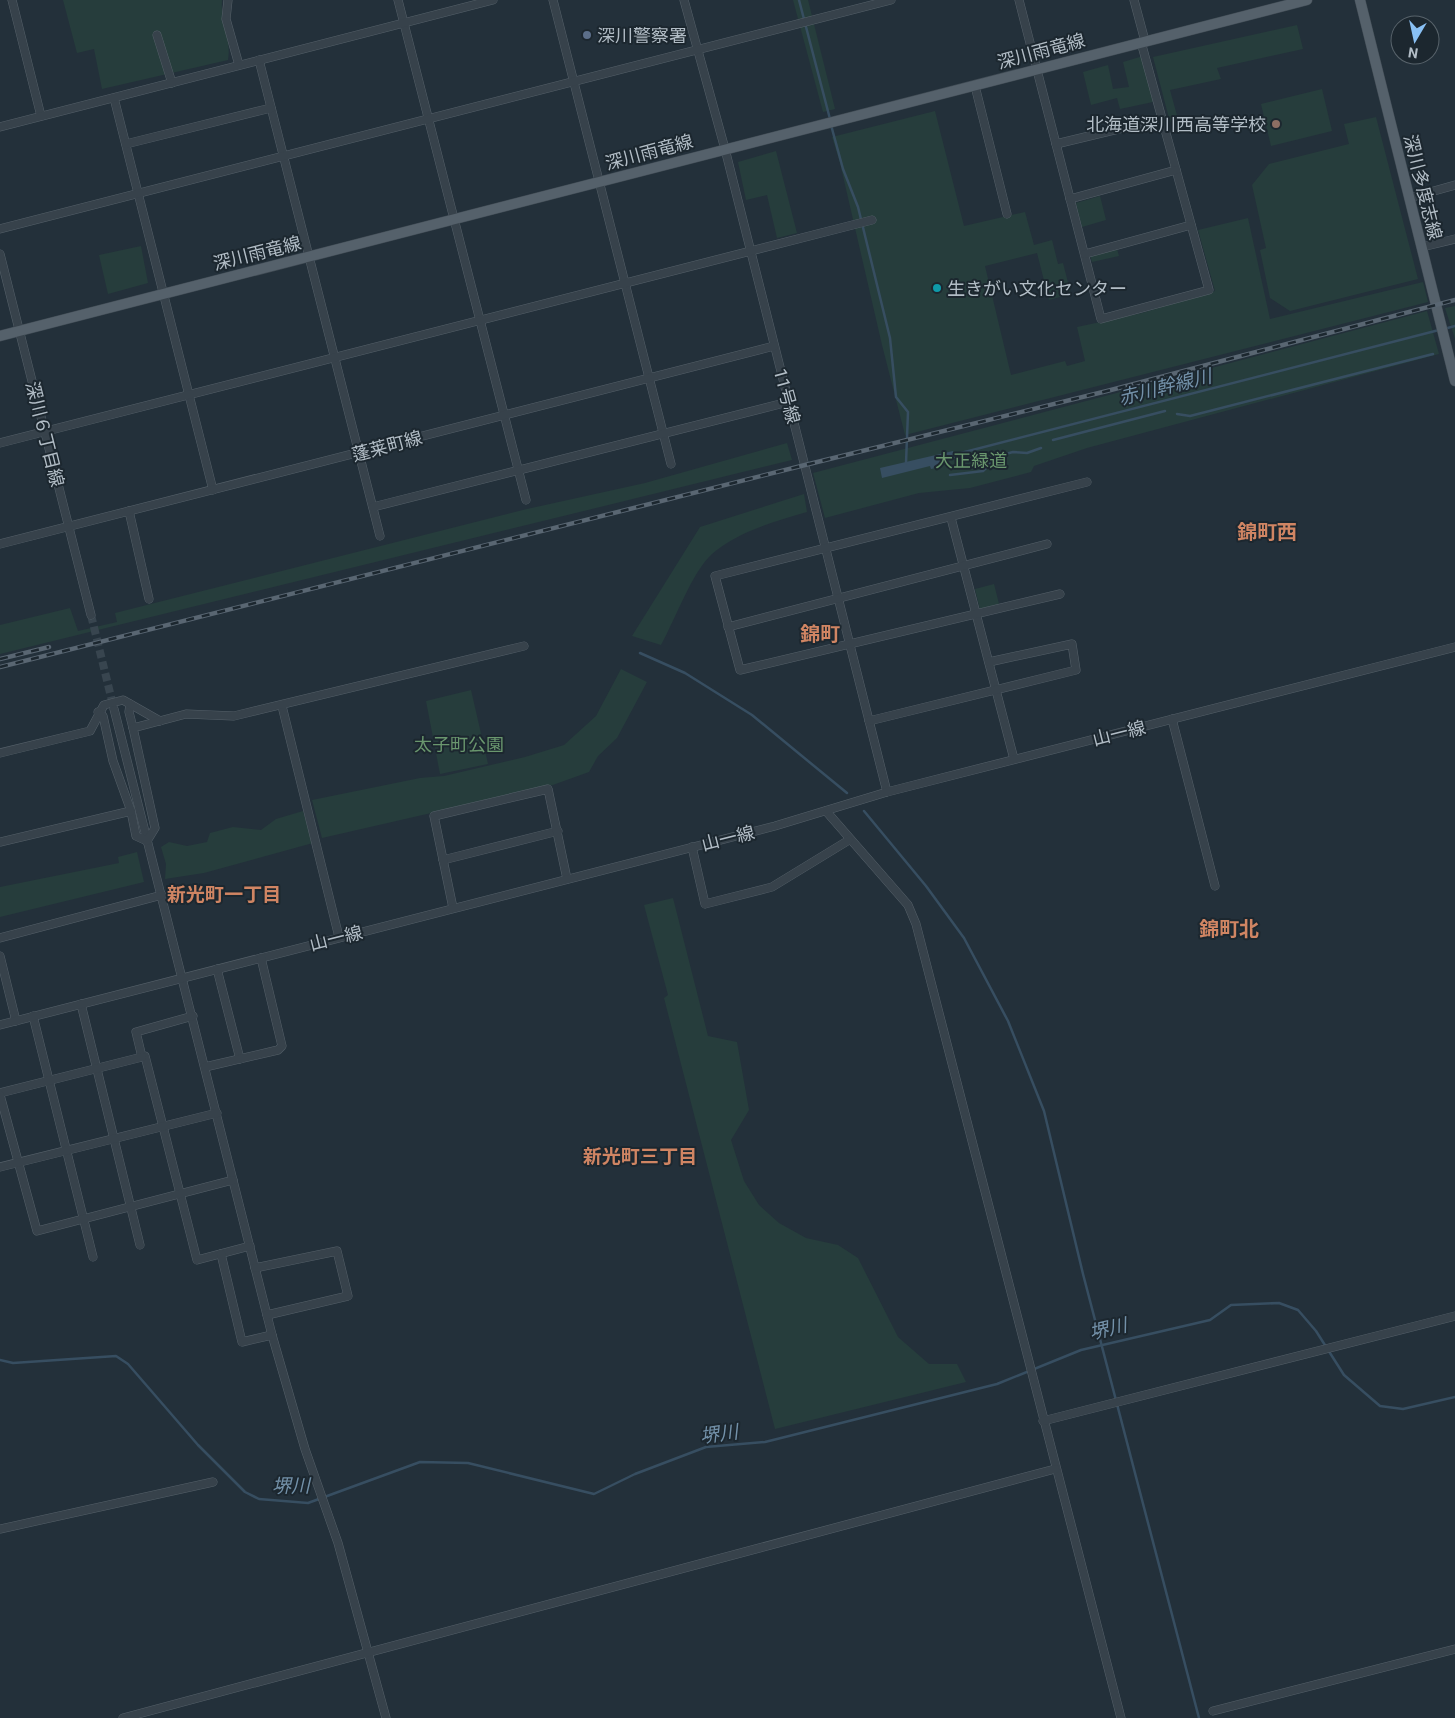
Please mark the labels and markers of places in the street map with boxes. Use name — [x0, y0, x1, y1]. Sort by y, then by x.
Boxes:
place label: 深川警察署 — [597, 25, 687, 46]
marker: 深川警察署 — [581, 29, 593, 41]
place label: 北海道深川西高等学校 — [1086, 114, 1266, 135]
marker: 北海道深川西高等学校 — [1270, 118, 1282, 130]
place label: 生きがい文化センター — [947, 278, 1127, 299]
marker: 生きがい文化センター — [931, 282, 943, 294]

